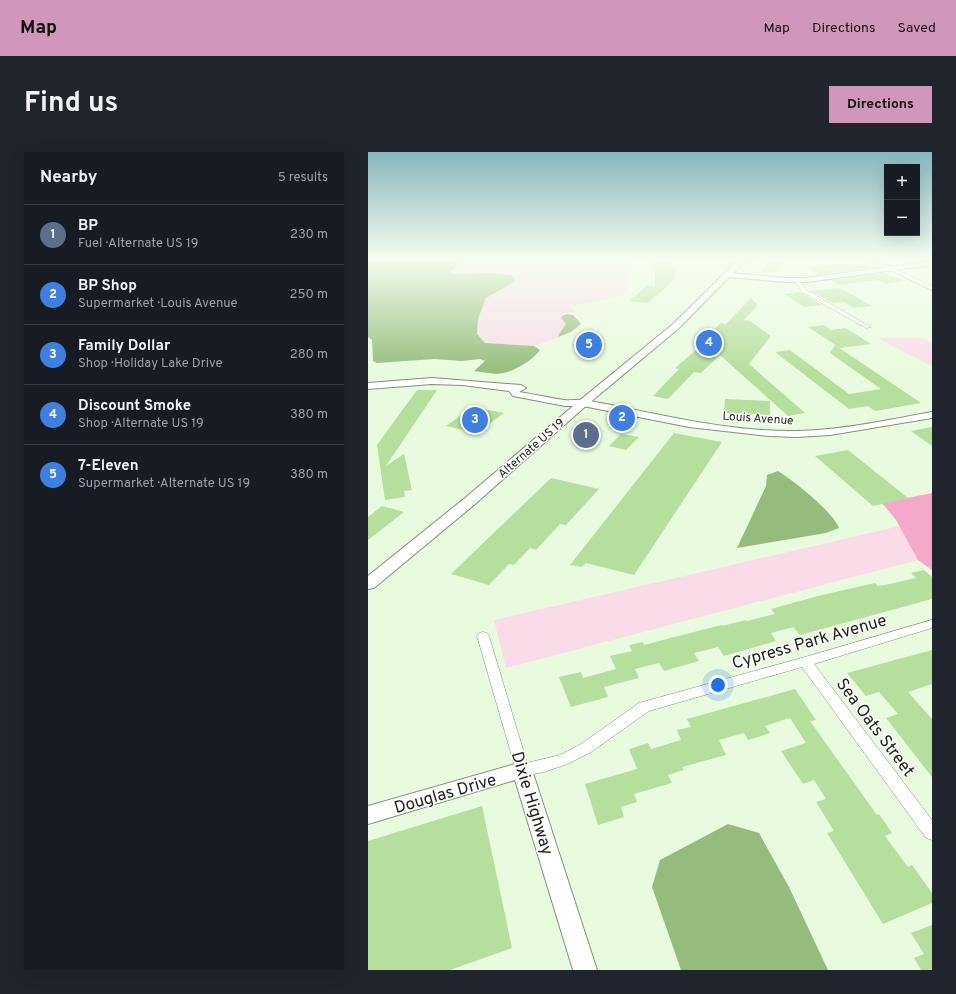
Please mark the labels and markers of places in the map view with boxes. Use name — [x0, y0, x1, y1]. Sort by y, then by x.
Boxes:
pin: 4 — [696, 328, 722, 358]
pin: 5 — [576, 330, 602, 360]
pin: 2 — [609, 403, 635, 433]
pin: 3 — [462, 405, 488, 435]
pin: 1 — [573, 420, 599, 450]

